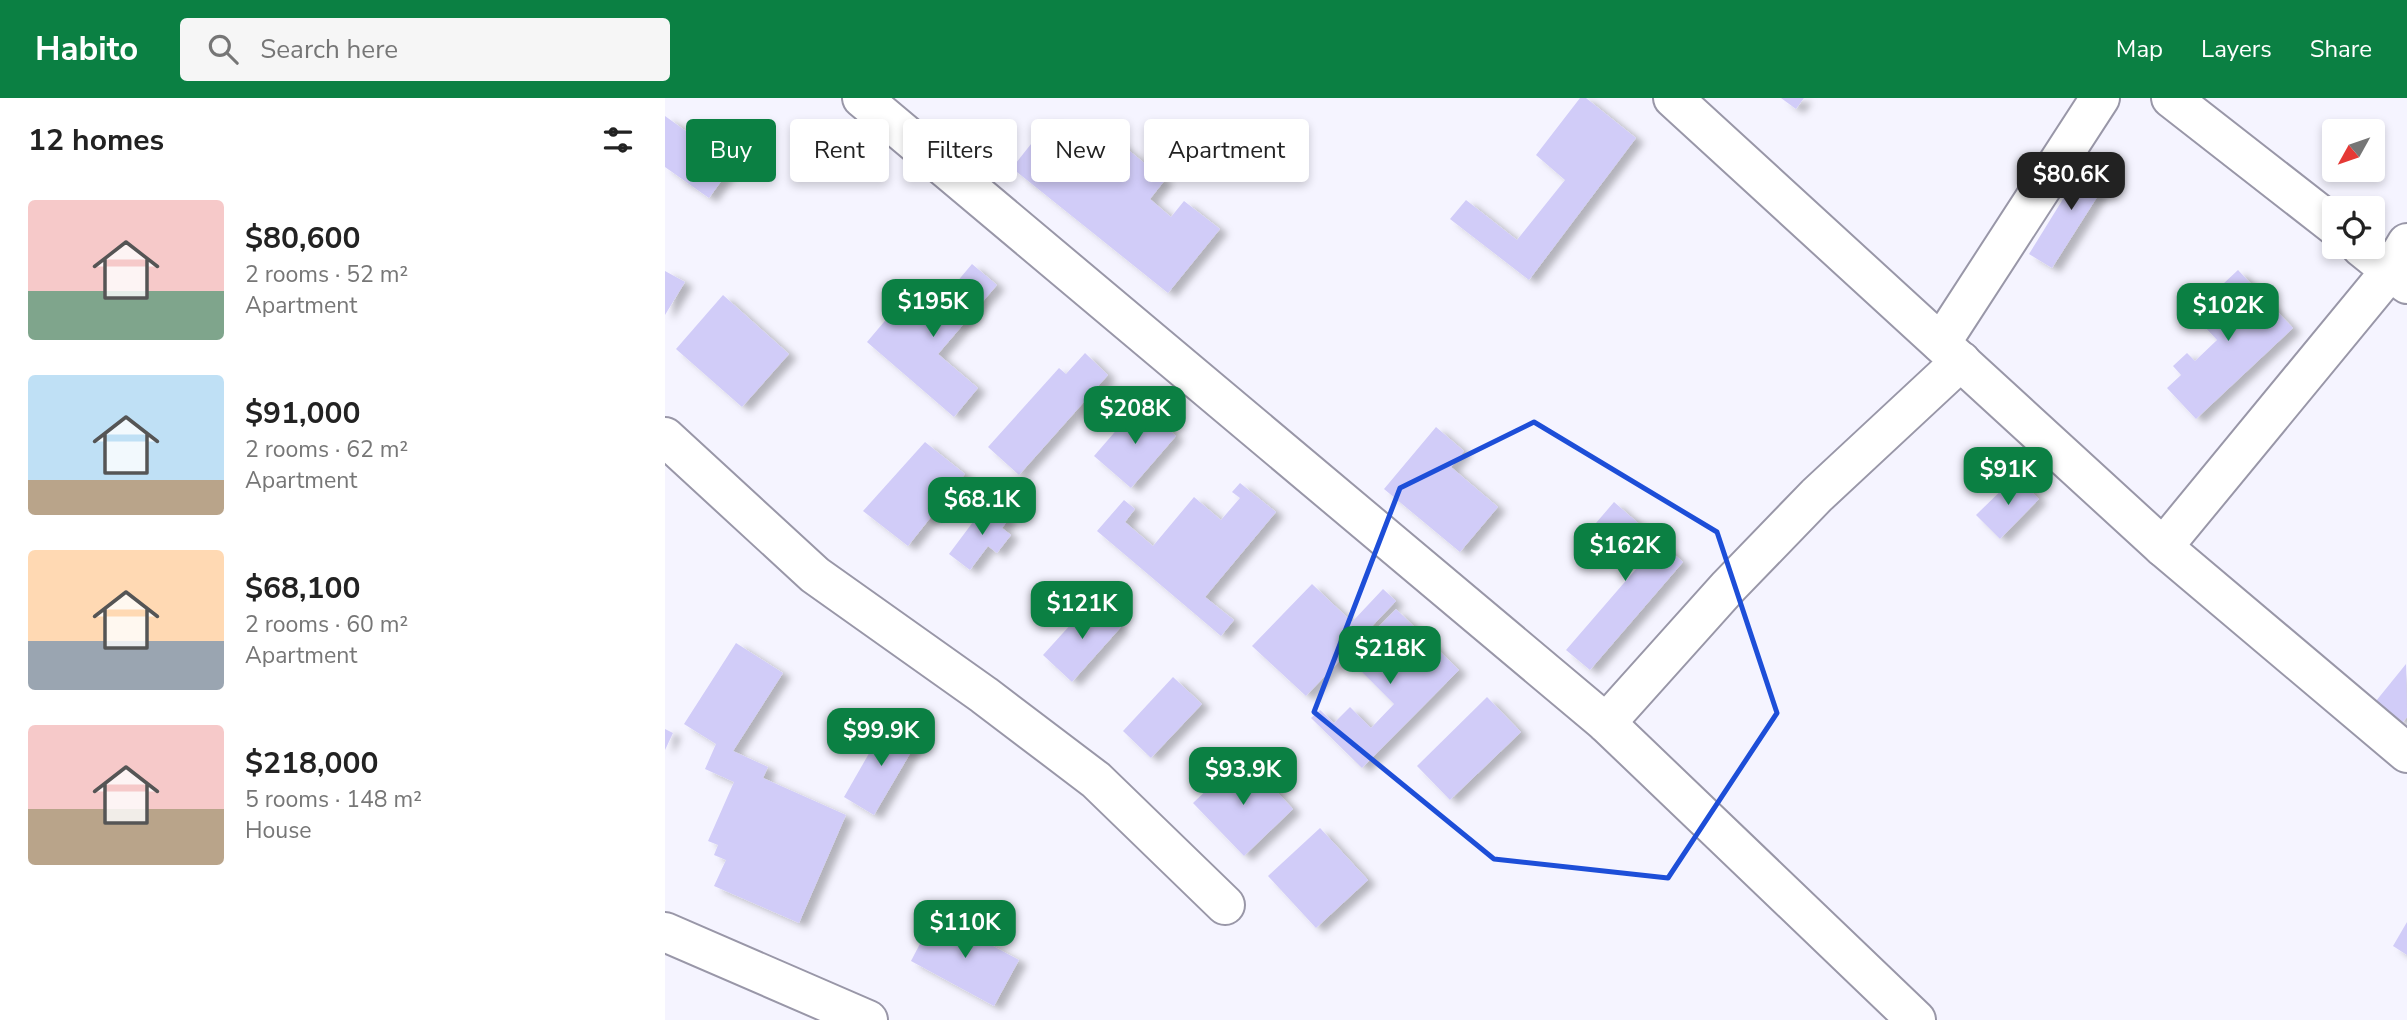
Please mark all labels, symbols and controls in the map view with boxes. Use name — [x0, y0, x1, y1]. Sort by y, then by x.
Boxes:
search box — [180, 18, 670, 81]
text: Habito — [35, 27, 138, 72]
icon: search — [204, 30, 242, 68]
text: Search here — [260, 32, 398, 67]
text: Map — [2116, 33, 2163, 65]
text: Layers — [2201, 33, 2272, 65]
text: Share — [2310, 33, 2372, 65]
chip: Buy — [686, 119, 776, 182]
chip: Rent — [790, 119, 889, 182]
chip: Filters — [903, 119, 1017, 182]
chip: New — [1031, 119, 1130, 182]
chip: Apartment — [1144, 119, 1309, 182]
north arrow — [2322, 119, 2385, 182]
map controls — [2322, 119, 2385, 259]
text: 12 homes — [28, 120, 164, 161]
icon: filters — [599, 121, 637, 159]
pin: $80.6K — [2014, 152, 2128, 212]
text: $80.6K — [2033, 159, 2109, 190]
button: locate — [2322, 196, 2385, 259]
text: $80,600 — [245, 218, 360, 259]
icon: home — [84, 228, 168, 312]
text: 2 rooms · 52 m² — [245, 259, 408, 290]
pin: $195K — [884, 280, 982, 339]
pin: $102K — [2179, 284, 2277, 343]
text: $195K — [898, 286, 968, 317]
text: Apartment — [245, 290, 357, 321]
text: $102K — [2193, 290, 2263, 321]
pin: $208K — [1086, 386, 1184, 446]
text: $91,000 — [245, 393, 360, 434]
text: $208K — [1100, 393, 1170, 424]
icon: home — [84, 403, 168, 487]
text: 2 rooms · 62 m² — [245, 434, 408, 465]
pin: $91K — [1967, 448, 2049, 507]
text: $91K — [1980, 454, 2036, 485]
text: Apartment — [245, 465, 357, 496]
pin: $68.1K — [925, 478, 1039, 537]
text: $68.1K — [944, 484, 1020, 515]
pin: $162K — [1576, 524, 1674, 583]
text: $162K — [1590, 530, 1660, 561]
text: $68,100 — [245, 568, 360, 609]
icon: home — [84, 578, 168, 662]
pin: $121K — [1033, 582, 1131, 641]
text: $121K — [1047, 588, 1117, 619]
text: 2 rooms · 60 m² — [245, 609, 408, 640]
pin: $218K — [1341, 626, 1439, 686]
text: $218K — [1355, 633, 1425, 664]
text: Apartment — [245, 640, 357, 671]
pin: $99.9K — [824, 708, 938, 768]
text: $99.9K — [843, 715, 919, 746]
text: $218,000 — [245, 743, 378, 784]
pin: $93.9K — [1186, 748, 1300, 807]
icon: home — [84, 753, 168, 837]
text: $93.9K — [1205, 754, 1281, 785]
text: 5 rooms · 148 m² — [245, 784, 422, 815]
text: House — [245, 815, 312, 846]
pin: $110K — [916, 900, 1014, 960]
text: $110K — [930, 907, 1000, 938]

